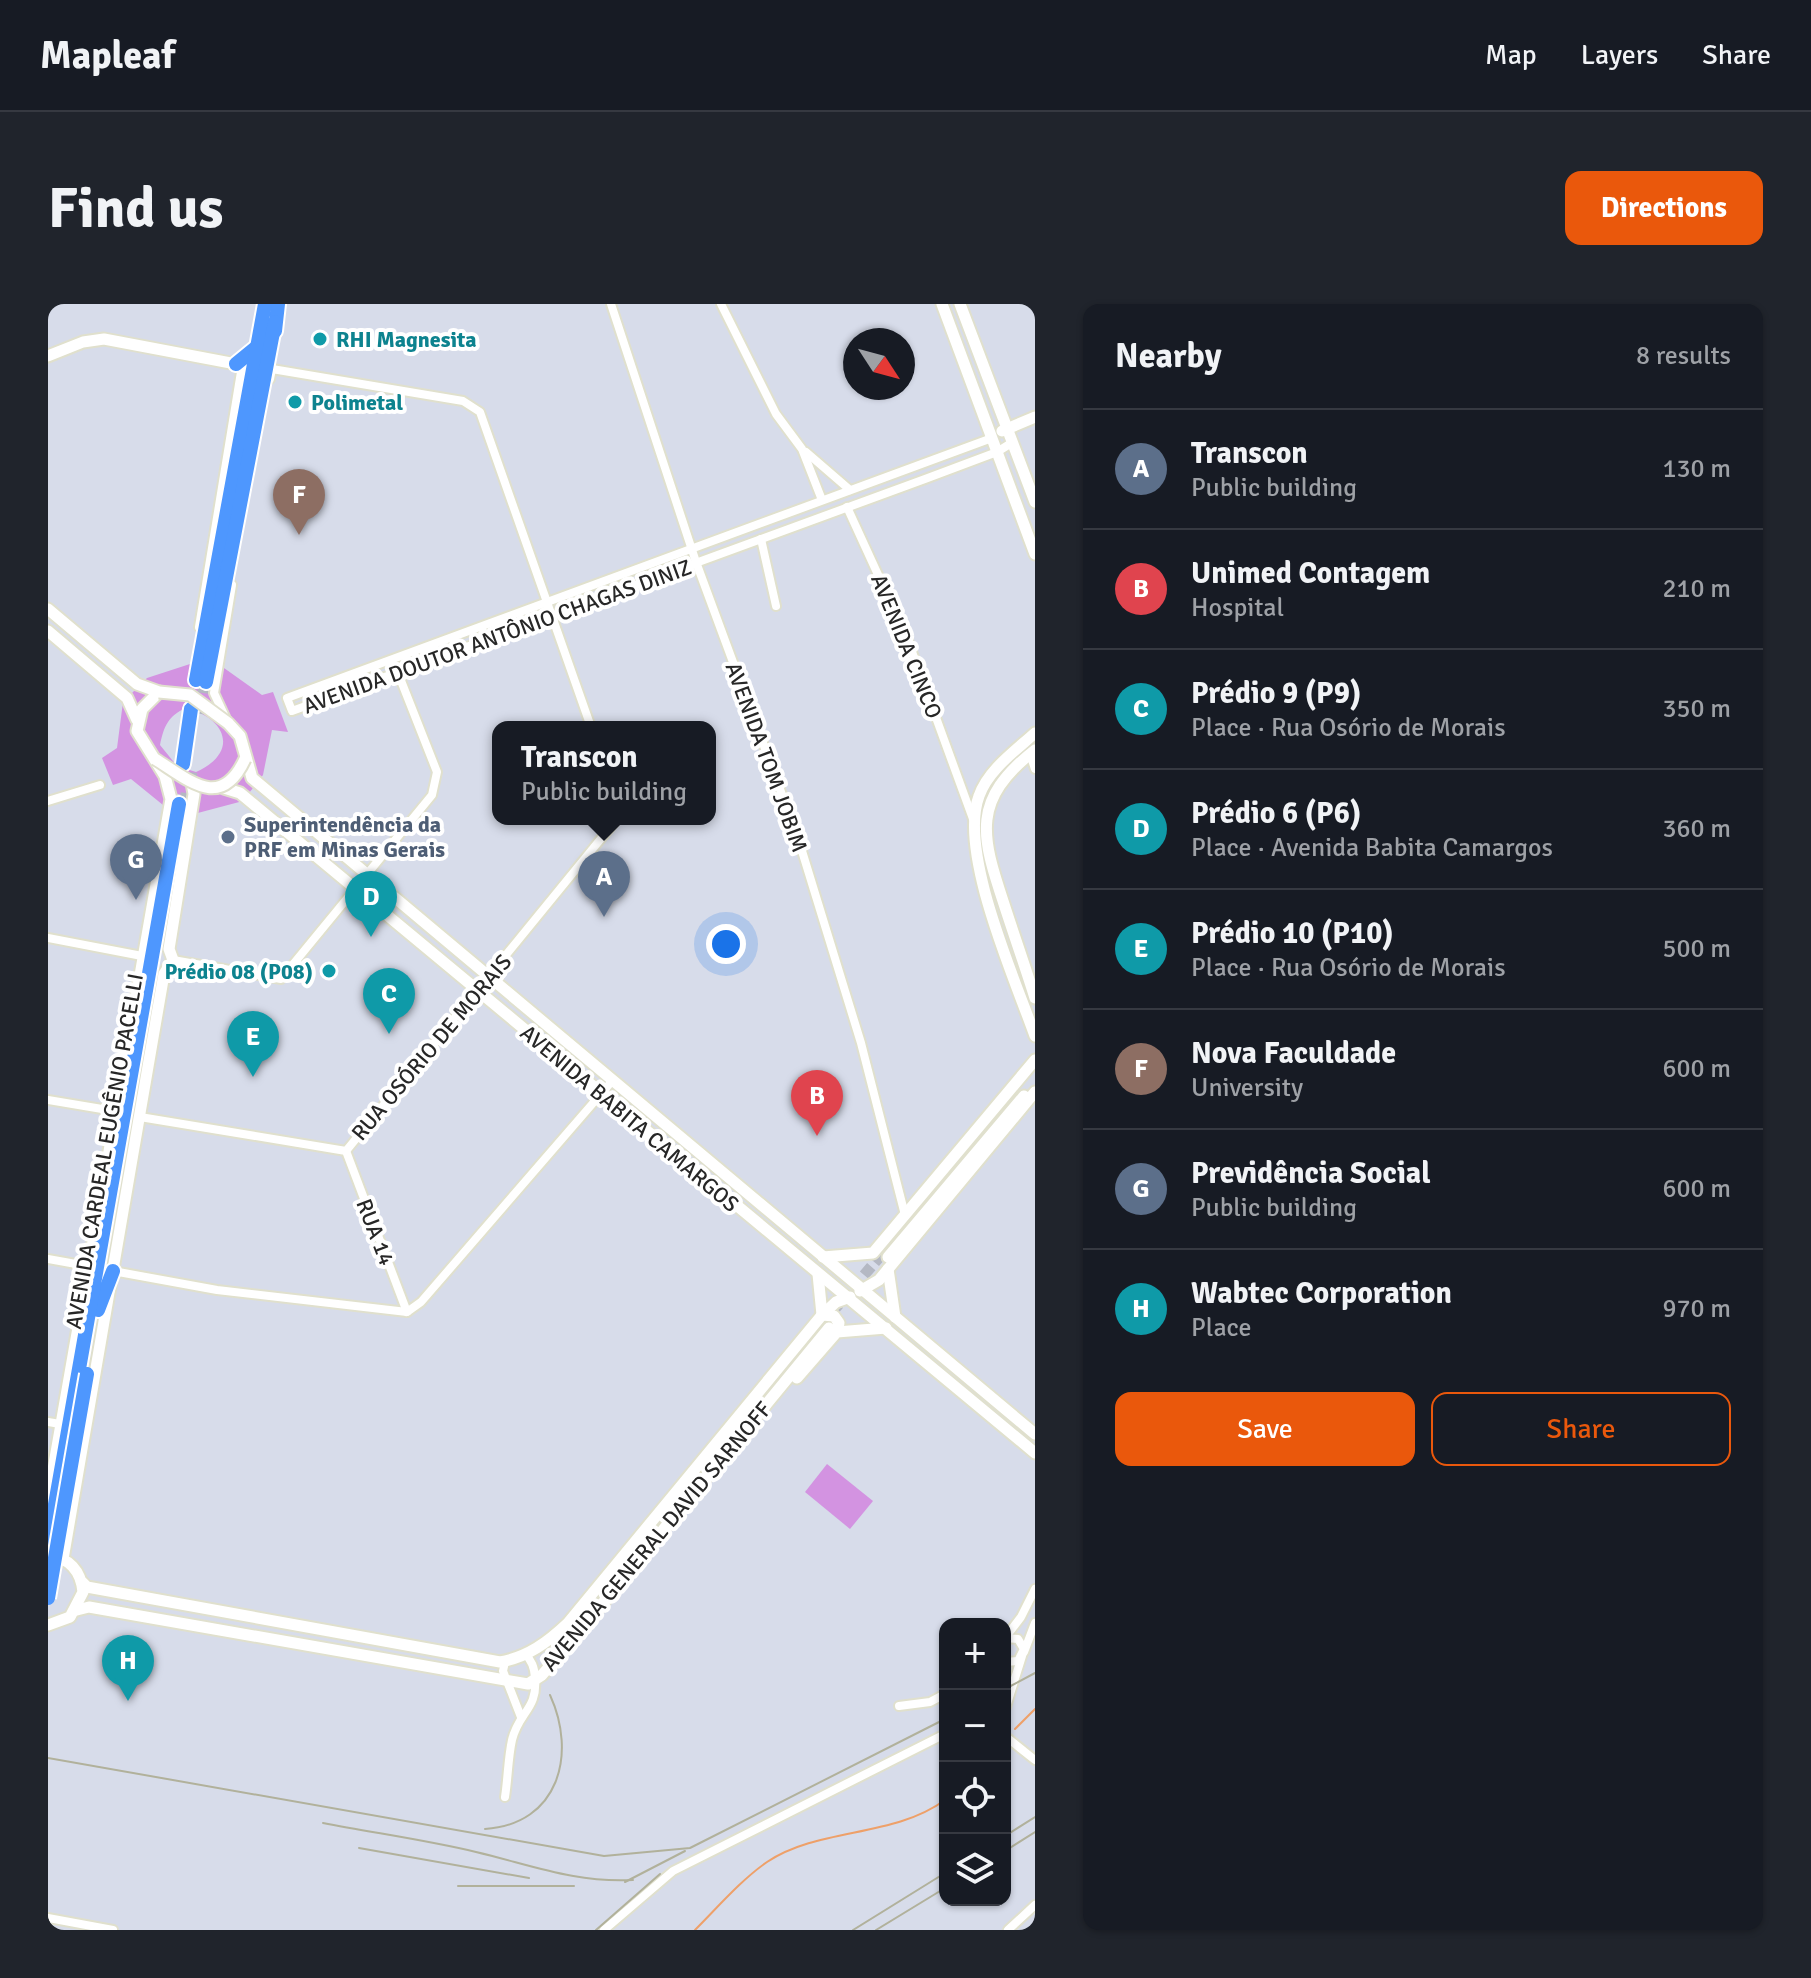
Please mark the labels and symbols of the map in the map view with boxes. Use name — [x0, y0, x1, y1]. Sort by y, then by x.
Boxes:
place label: RHI Magnesita — [336, 326, 477, 353]
north arrow — [843, 328, 915, 400]
marker: RHI Magnesita — [311, 330, 329, 348]
place label: Polimetal — [311, 389, 403, 416]
marker: Polimetal — [286, 393, 304, 411]
pin: F — [273, 469, 325, 535]
street label: AVENIDA DOUTOR ANTÔNIO CHAGAS DINIZ — [299, 553, 695, 720]
street label: AVENIDA CINCO — [865, 570, 948, 722]
street label: AVENIDA TOM JOBIM — [720, 659, 813, 856]
place label: Superintendência da PRF em Minas Gerais — [244, 811, 445, 863]
marker: Superintendência da PRF em Minas Gerais — [219, 828, 237, 846]
pin: G — [110, 834, 162, 900]
pin: A — [578, 851, 630, 917]
pin: D — [345, 871, 397, 937]
your location — [706, 924, 746, 964]
street label: RUA OSÓRIO DE MORAIS — [346, 949, 517, 1146]
place label: Prédio 08 (P08) — [164, 958, 313, 985]
marker: Prédio 08 (P08) — [320, 962, 338, 980]
pin: C — [363, 968, 415, 1034]
street label: AVENIDA CARDEAL EUGÊNIO PACELLI — [60, 971, 149, 1331]
pin: E — [227, 1011, 279, 1077]
street label: AVENIDA BABITA CAMARGOS — [515, 1019, 744, 1218]
pin: B — [791, 1070, 843, 1136]
street label: RUA 14 — [351, 1195, 401, 1269]
street label: AVENIDA GENERAL DAVID SARNOFF — [536, 1396, 777, 1677]
pin: H — [102, 1635, 154, 1701]

